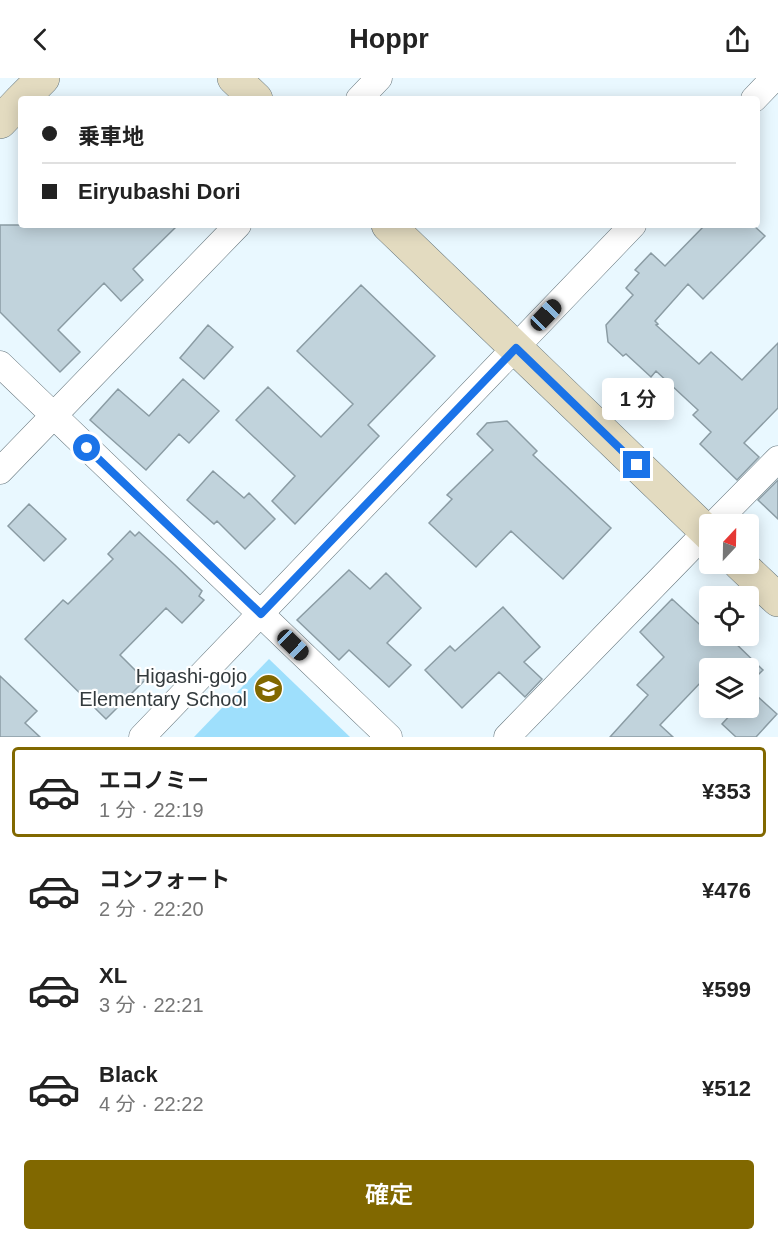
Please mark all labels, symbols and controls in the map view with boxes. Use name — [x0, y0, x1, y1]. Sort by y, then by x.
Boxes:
icon: back — [24, 23, 57, 56]
icon: share — [721, 23, 754, 56]
text: Hoppr — [349, 24, 429, 54]
text: 乗車地 — [78, 124, 144, 149]
text: Eiryubashi Dori — [78, 179, 241, 204]
car — [527, 296, 565, 334]
callout: 1 分 — [601, 378, 673, 420]
text: 1 分 — [620, 388, 656, 410]
route start — [73, 434, 100, 461]
route end — [623, 451, 650, 478]
north arrow — [699, 514, 759, 574]
map controls — [699, 514, 759, 718]
button: locate — [699, 586, 759, 646]
car — [274, 626, 312, 664]
button: layers — [699, 658, 759, 718]
place label: Higashi-gojo Elementary School — [79, 665, 247, 710]
school or university icon: Higashi-gojo Elementary School — [252, 672, 284, 704]
icon: car — [27, 765, 81, 819]
text: エコノミー — [99, 768, 209, 793]
text: ¥353 — [702, 779, 751, 804]
text: 1 分 · 22:19 — [99, 799, 204, 821]
icon: car — [27, 864, 81, 918]
text: コンフォート — [99, 867, 230, 892]
text: ¥476 — [702, 878, 751, 903]
text: 2 分 · 22:20 — [99, 898, 204, 920]
icon: car — [27, 963, 81, 1017]
text: XL — [99, 963, 127, 988]
text: ¥599 — [702, 977, 751, 1002]
text: 3 分 · 22:21 — [99, 994, 204, 1016]
icon: car — [27, 1062, 81, 1116]
text: Black — [99, 1062, 158, 1087]
text: ¥512 — [702, 1076, 751, 1101]
text: 4 分 · 22:22 — [99, 1093, 204, 1115]
button: 確定 — [24, 1160, 754, 1229]

